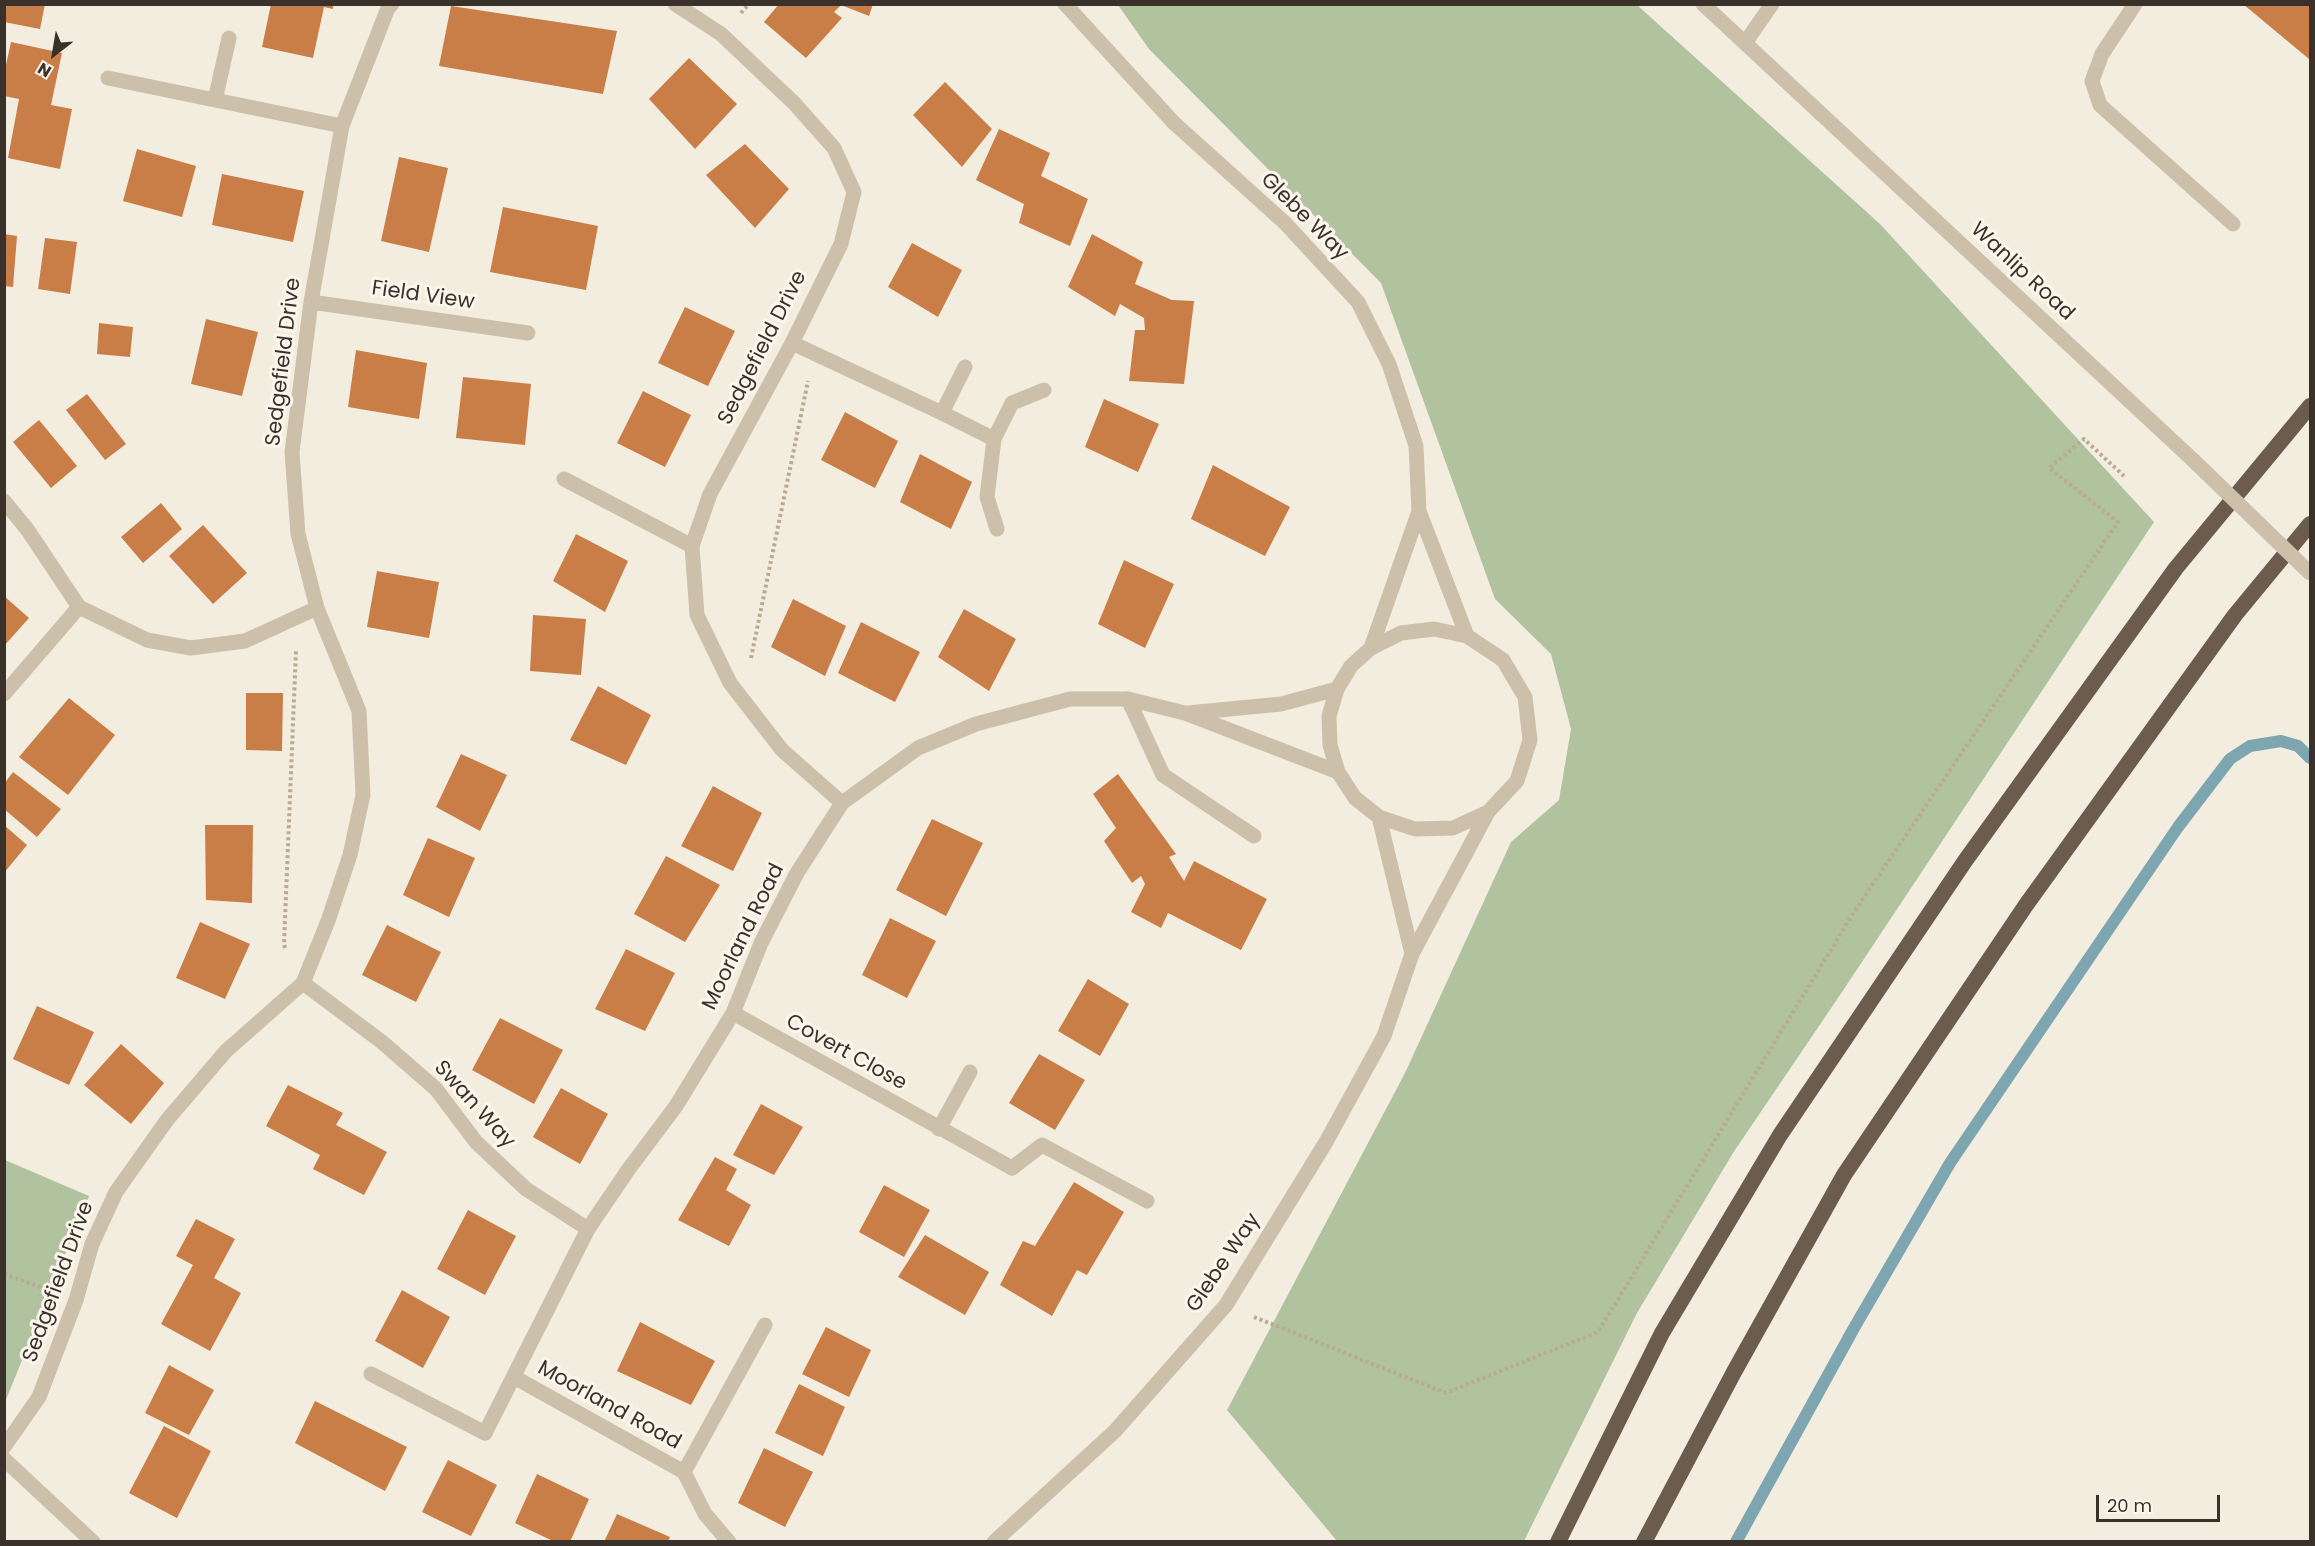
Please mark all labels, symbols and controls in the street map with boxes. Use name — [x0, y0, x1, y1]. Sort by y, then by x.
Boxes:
north arrow — [24, 24, 84, 84]
text: N — [33, 57, 56, 83]
street label: Glebe Way — [1255, 168, 1353, 266]
street label: Wanlip Road — [1965, 217, 2079, 327]
street label: Sedgefield Drive — [713, 267, 813, 429]
street label: Sedgefield Drive — [261, 276, 307, 448]
street label: Field View — [370, 276, 476, 316]
street label: Moorland Road — [698, 860, 790, 1014]
street label: Covert Close — [781, 1009, 911, 1097]
street label: Swan Way — [428, 1056, 520, 1154]
street label: Sedgefield Drive — [18, 1198, 100, 1366]
street label: Glebe Way — [1182, 1209, 1266, 1317]
street label: Moorland Road — [533, 1356, 685, 1456]
scale bar — [2099, 1483, 2224, 1521]
text: 20 m — [2107, 1493, 2152, 1518]

